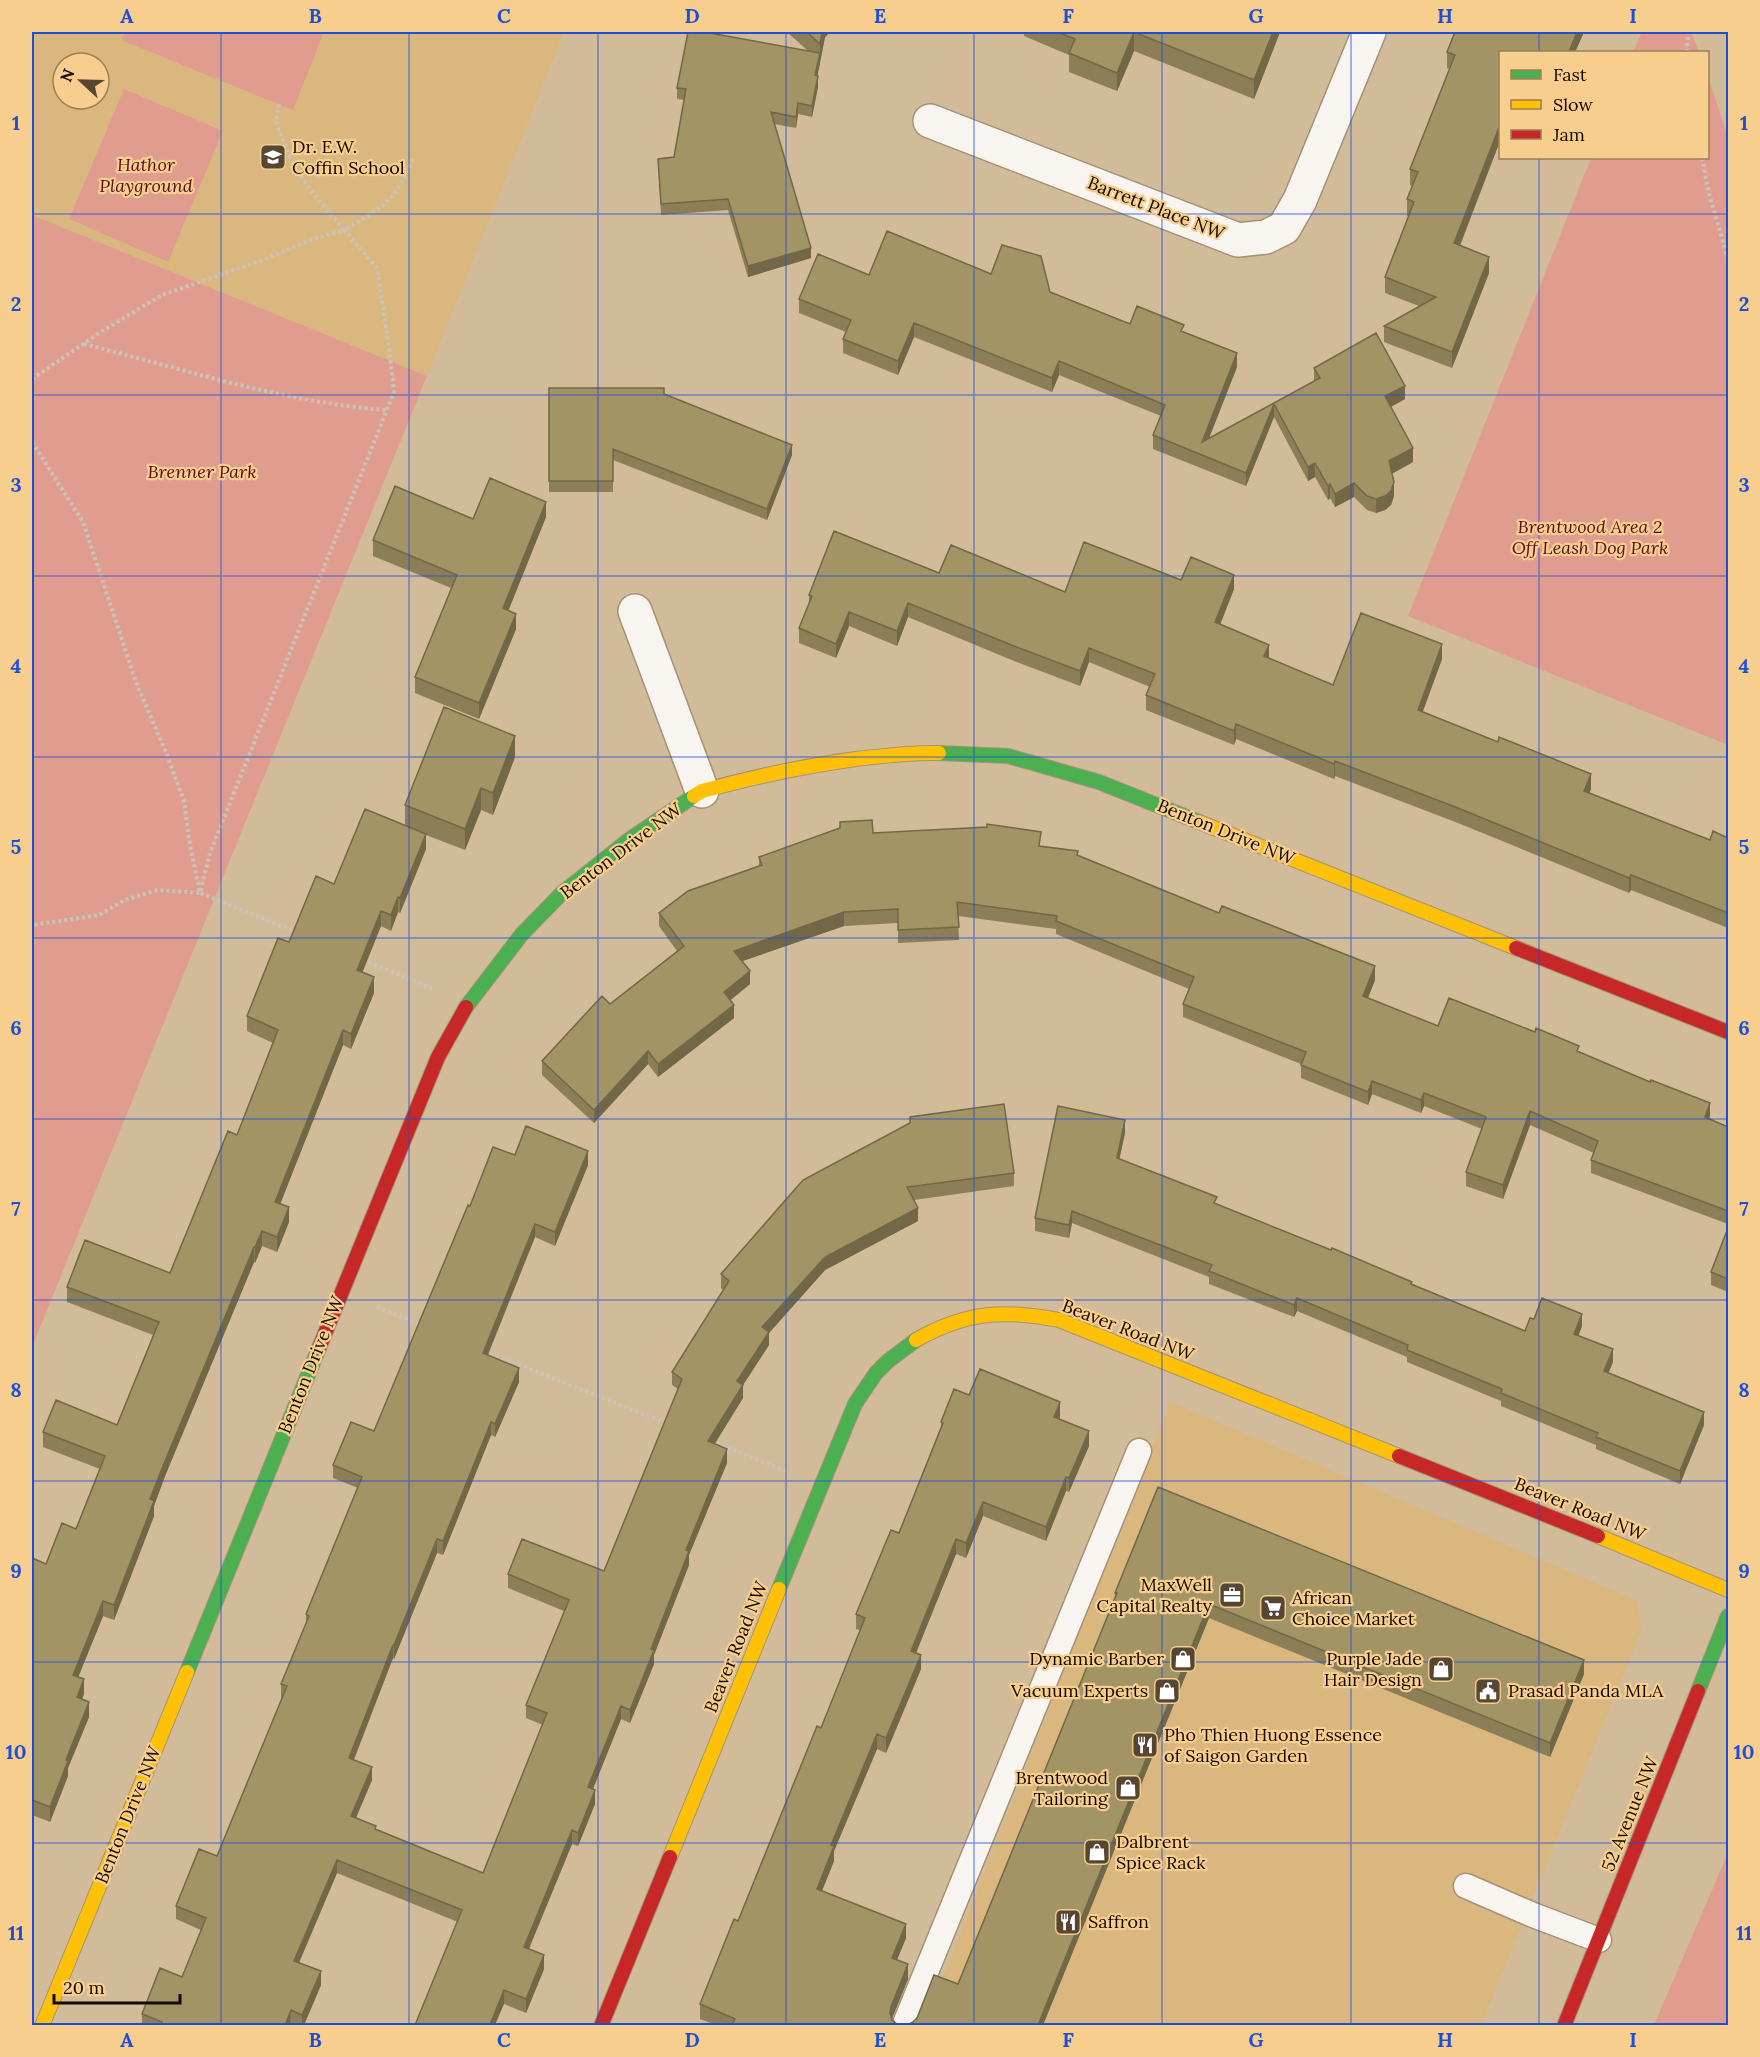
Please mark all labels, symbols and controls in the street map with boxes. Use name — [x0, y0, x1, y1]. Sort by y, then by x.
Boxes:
text: A — [120, 3, 134, 28]
text: B — [308, 3, 322, 28]
text: C — [497, 3, 511, 28]
text: D — [684, 3, 700, 28]
text: E — [874, 3, 886, 28]
text: F — [1062, 3, 1074, 28]
text: G — [1248, 3, 1264, 28]
text: H — [1437, 3, 1453, 28]
text: I — [1629, 3, 1637, 28]
north arrow — [51, 51, 111, 111]
legend — [1499, 51, 1709, 159]
text: Fast — [1553, 63, 1587, 86]
text: N — [56, 66, 79, 85]
text: Slow — [1553, 93, 1593, 116]
text: 1 — [12, 110, 20, 135]
text: 1 — [1740, 110, 1748, 135]
text: Jam — [1552, 123, 1585, 146]
place label: Dr. E.W. Coffin School — [292, 135, 405, 179]
school or university icon: Dr. E.W. Coffin School — [258, 142, 288, 172]
park label: Hathor Playground — [99, 153, 193, 197]
street label: Barrett Place NW — [1084, 171, 1229, 245]
text: 2 — [11, 291, 21, 316]
text: 2 — [1739, 291, 1749, 316]
park label: Brenner Park — [147, 460, 257, 483]
text: 3 — [10, 472, 22, 497]
text: 3 — [1738, 472, 1750, 497]
park label: Brentwood Area 2 Off Leash Dog Park — [1512, 515, 1668, 559]
text: 4 — [11, 653, 22, 678]
text: 4 — [1739, 653, 1750, 678]
street label: Benton Drive NW — [1154, 793, 1299, 870]
street label: Benton Drive NW — [555, 797, 687, 904]
text: 5 — [11, 834, 22, 859]
text: 5 — [1739, 834, 1750, 859]
text: 6 — [10, 1015, 22, 1040]
text: 6 — [1738, 1015, 1750, 1040]
text: 7 — [11, 1196, 21, 1221]
text: 7 — [1739, 1196, 1749, 1221]
street label: Benton Drive NW — [272, 1292, 349, 1437]
street label: Beaver Road NW — [1059, 1294, 1198, 1366]
text: 8 — [10, 1377, 22, 1402]
text: 8 — [1738, 1377, 1750, 1402]
street label: Beaver Road NW — [1511, 1472, 1650, 1546]
text: 9 — [10, 1558, 22, 1583]
text: 9 — [1738, 1558, 1750, 1583]
place label: MaxWell Capital Realty — [1097, 1573, 1212, 1617]
street label: Beaver Road NW — [699, 1577, 773, 1716]
office icon: MaxWell Capital Realty — [1217, 1580, 1247, 1610]
place label: African Choice Market — [1291, 1586, 1415, 1630]
supermarket icon: African Choice Market — [1258, 1593, 1288, 1623]
shop icon: Dynamic Barber — [1168, 1644, 1198, 1674]
place label: Dynamic Barber — [1029, 1647, 1164, 1670]
place label: Purple Jade Hair Design — [1324, 1647, 1422, 1691]
shop icon: Purple Jade Hair Design — [1426, 1654, 1456, 1684]
shop icon: Vacuum Experts — [1152, 1676, 1182, 1706]
public building icon: Prasad Panda MLA — [1473, 1676, 1503, 1706]
place label: Vacuum Experts — [1010, 1679, 1148, 1702]
place label: Prasad Panda MLA — [1508, 1679, 1664, 1702]
place label: Pho Thien Huong Essence of Saigon Garden — [1164, 1723, 1382, 1767]
restaurant icon: Pho Thien Huong Essence of Saigon Garden — [1130, 1730, 1160, 1760]
text: 10 — [6, 1739, 26, 1764]
text: 10 — [1734, 1739, 1754, 1764]
street label: Benton Drive NW — [89, 1742, 166, 1887]
street label: 52 Avenue NW — [1596, 1752, 1663, 1875]
place label: Brentwood Tailoring — [1015, 1766, 1109, 1810]
shop icon: Brentwood Tailoring — [1113, 1773, 1143, 1803]
place label: Dalbrent Spice Rack — [1116, 1830, 1206, 1874]
shop icon: Dalbrent Spice Rack — [1082, 1837, 1112, 1867]
restaurant icon: Saffron — [1053, 1907, 1083, 1937]
place label: Saffron — [1088, 1910, 1149, 1933]
text: 11 — [8, 1920, 24, 1945]
text: 11 — [1736, 1920, 1752, 1945]
scale bar — [54, 1967, 180, 2005]
text: 20 m — [63, 1976, 105, 1999]
text: A — [120, 2027, 134, 2052]
text: B — [308, 2027, 322, 2052]
text: C — [497, 2027, 511, 2052]
text: D — [684, 2027, 700, 2052]
text: E — [874, 2027, 886, 2052]
text: F — [1062, 2027, 1074, 2052]
text: G — [1248, 2027, 1264, 2052]
text: H — [1437, 2027, 1453, 2052]
text: I — [1629, 2027, 1637, 2052]

